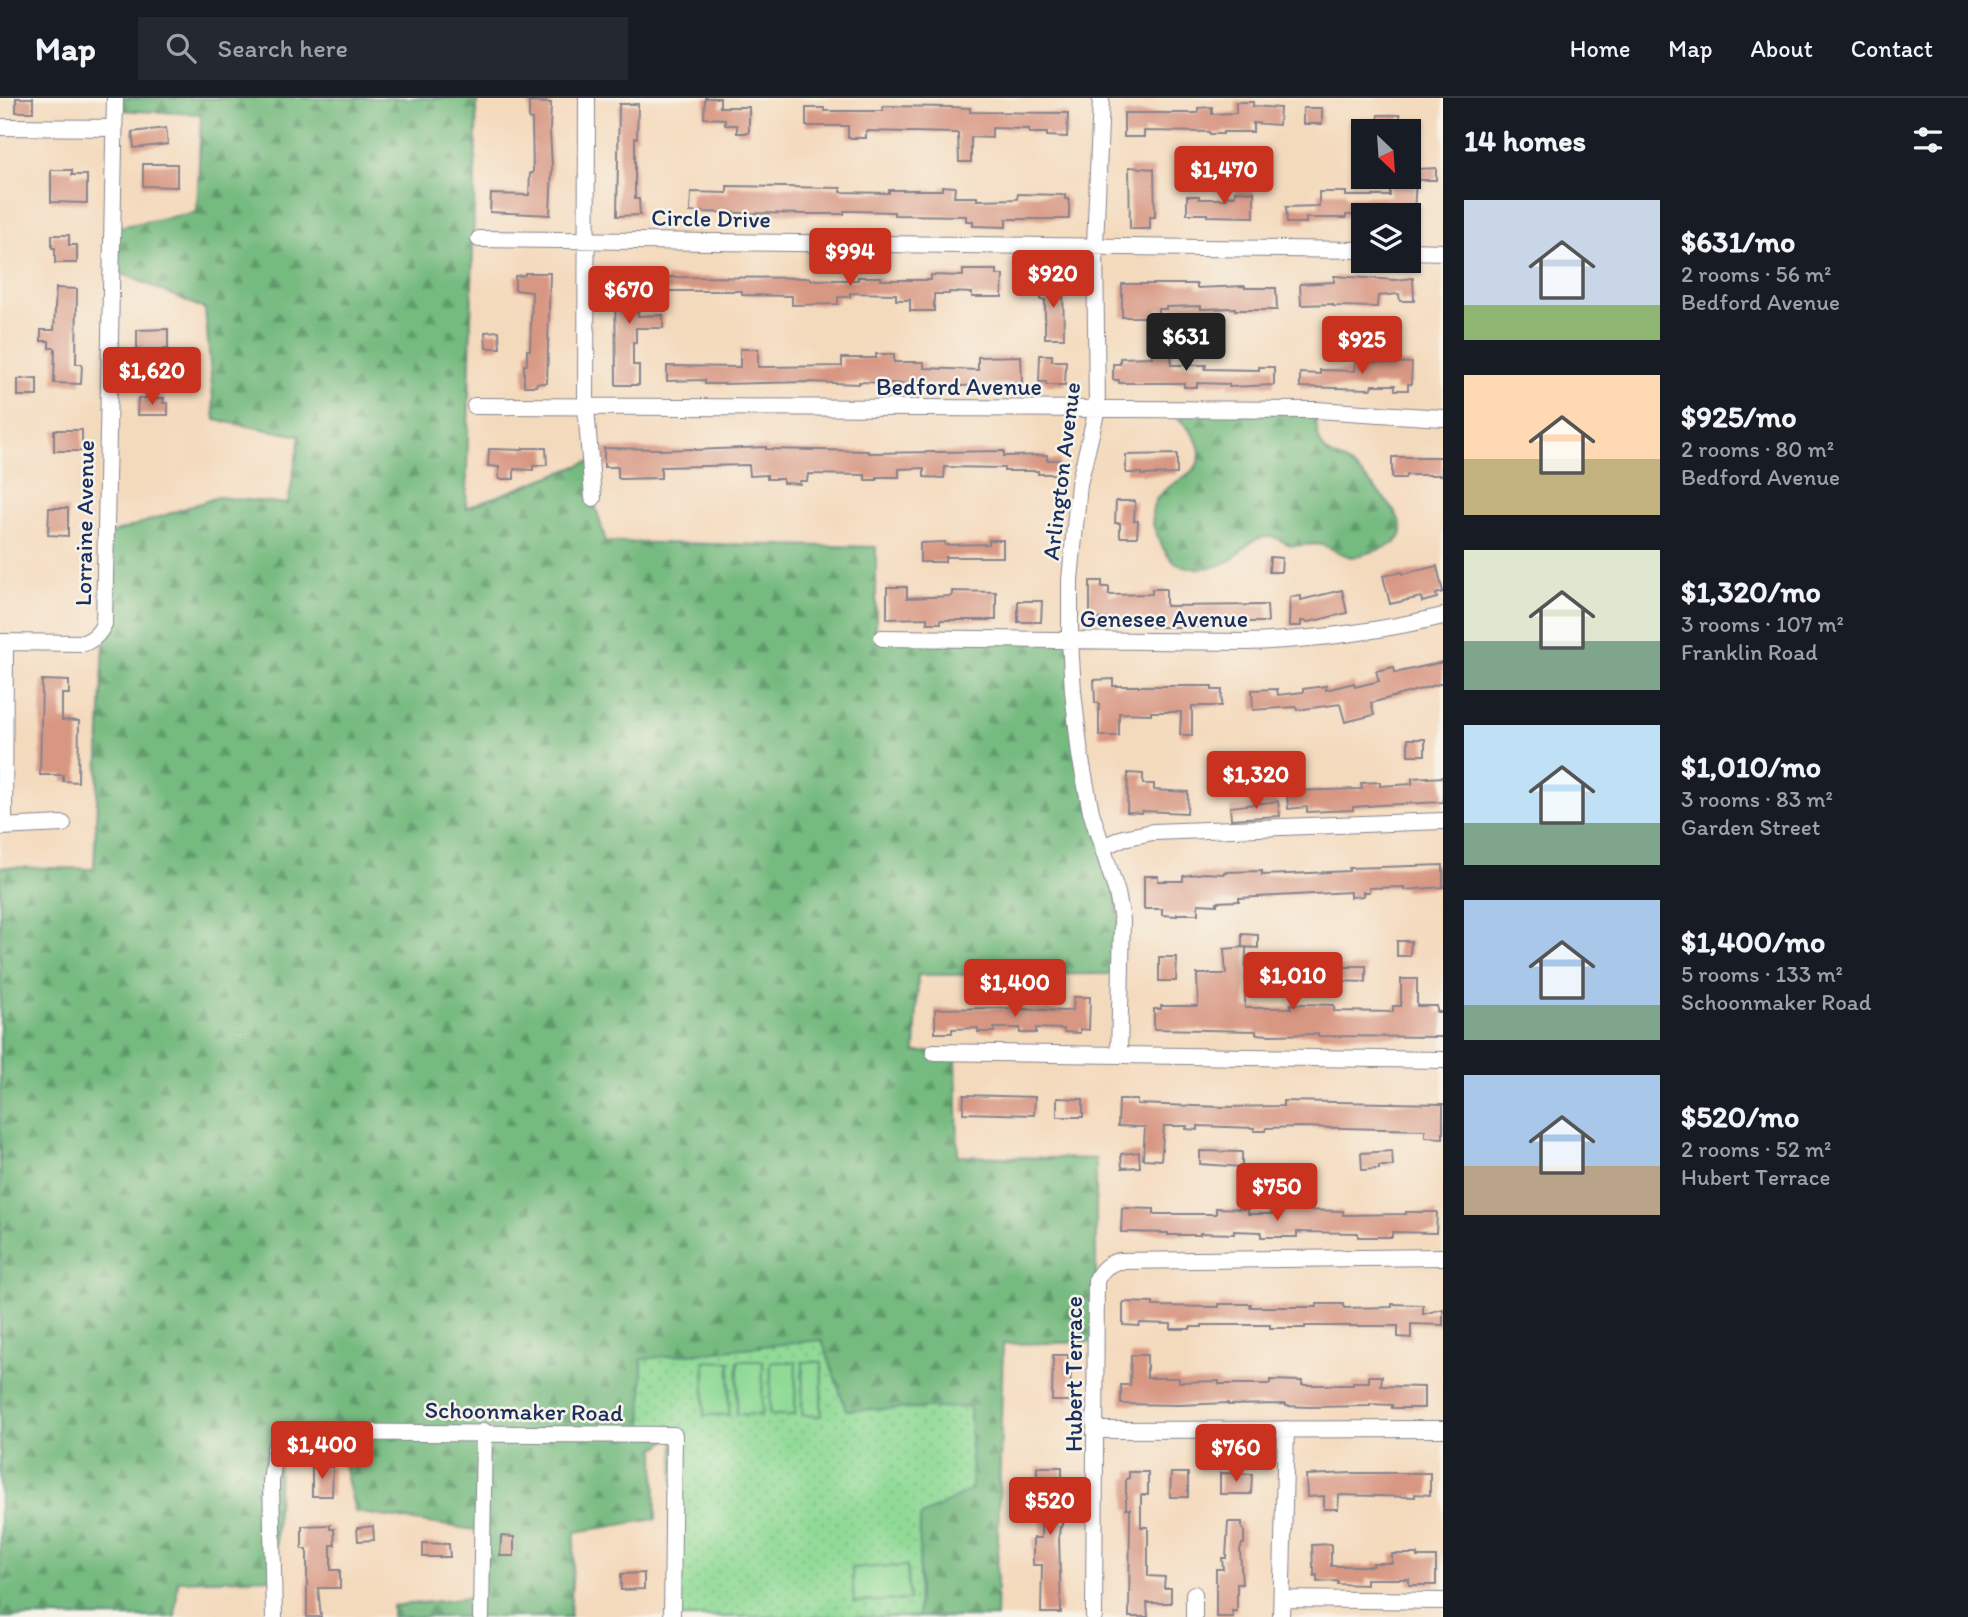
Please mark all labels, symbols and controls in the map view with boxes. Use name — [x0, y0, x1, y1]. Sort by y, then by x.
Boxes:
search box — [138, 17, 628, 80]
text: Map — [35, 29, 96, 68]
icon: search — [162, 29, 200, 67]
text: Search here — [218, 32, 348, 64]
text: Home — [1570, 34, 1630, 63]
text: Map — [1668, 34, 1712, 63]
text: About — [1750, 34, 1813, 63]
text: Contact — [1851, 34, 1933, 63]
north arrow — [1351, 119, 1421, 189]
map controls — [1351, 119, 1421, 273]
icon: filters — [1909, 121, 1947, 159]
text: 14 homes — [1464, 122, 1586, 159]
pin: $1,470 — [1167, 146, 1281, 206]
text: $1,470 — [1190, 155, 1258, 183]
street label: Circle Drive — [651, 202, 771, 234]
button: layers — [1351, 203, 1421, 273]
text: $631/mo — [1681, 223, 1795, 260]
pin: $994 — [809, 228, 891, 288]
icon: home — [1520, 228, 1604, 312]
text: $994 — [825, 237, 875, 265]
pin: $920 — [1012, 250, 1094, 310]
text: $920 — [1028, 259, 1078, 287]
text: 2 rooms · 56 m² — [1681, 260, 1832, 288]
pin: $670 — [588, 266, 670, 326]
text: $670 — [604, 275, 654, 303]
text: Bedford Avenue — [1681, 288, 1840, 316]
pin: $631 — [1145, 314, 1227, 373]
pin: $925 — [1321, 316, 1403, 376]
text: $631 — [1162, 322, 1210, 350]
text: $925 — [1338, 325, 1386, 353]
pin: $1,620 — [95, 348, 209, 407]
text: $1,620 — [119, 356, 185, 384]
street label: Bedford Avenue — [876, 372, 1042, 401]
street label: Arlington Avenue — [1036, 380, 1086, 562]
text: $925/mo — [1681, 398, 1797, 435]
icon: home — [1520, 403, 1604, 487]
text: 2 rooms · 80 m² — [1681, 435, 1834, 463]
street label: Lorraine Avenue — [68, 440, 100, 606]
text: Bedford Avenue — [1681, 463, 1840, 491]
text: $1,320/mo — [1681, 573, 1821, 610]
icon: home — [1520, 578, 1604, 662]
street label: Genesee Avenue — [1080, 604, 1248, 633]
text: 3 rooms · 107 m² — [1681, 610, 1844, 638]
text: Franklin Road — [1681, 638, 1818, 666]
text: $1,010/mo — [1681, 748, 1821, 785]
pin: $1,320 — [1199, 752, 1313, 811]
icon: home — [1520, 753, 1604, 837]
text: $1,320 — [1223, 760, 1289, 788]
text: 3 rooms · 83 m² — [1681, 785, 1833, 813]
text: Garden Street — [1681, 813, 1820, 841]
text: $1,400/mo — [1681, 923, 1825, 960]
icon: home — [1520, 928, 1604, 1012]
pin: $1,010 — [1236, 953, 1350, 1012]
pin: $1,400 — [958, 960, 1072, 1019]
text: 5 rooms · 133 m² — [1681, 960, 1843, 988]
text: $1,010 — [1260, 961, 1326, 989]
text: $1,400 — [980, 968, 1050, 996]
text: Schoonmaker Road — [1681, 988, 1871, 1016]
text: $520/mo — [1681, 1098, 1799, 1135]
icon: home — [1520, 1103, 1604, 1187]
text: 2 rooms · 52 m² — [1681, 1135, 1831, 1163]
text: Hubert Terrace — [1681, 1163, 1831, 1191]
pin: $750 — [1236, 1164, 1318, 1223]
text: $750 — [1252, 1172, 1302, 1200]
street label: Hubert Terrace — [1059, 1296, 1088, 1452]
street label: Schoonmaker Road — [424, 1395, 624, 1427]
pin: $1,400 — [265, 1422, 379, 1481]
pin: $760 — [1195, 1424, 1277, 1484]
text: $1,400 — [287, 1430, 357, 1458]
text: $760 — [1211, 1433, 1261, 1461]
pin: $520 — [1009, 1478, 1091, 1537]
text: $520 — [1025, 1486, 1075, 1514]

